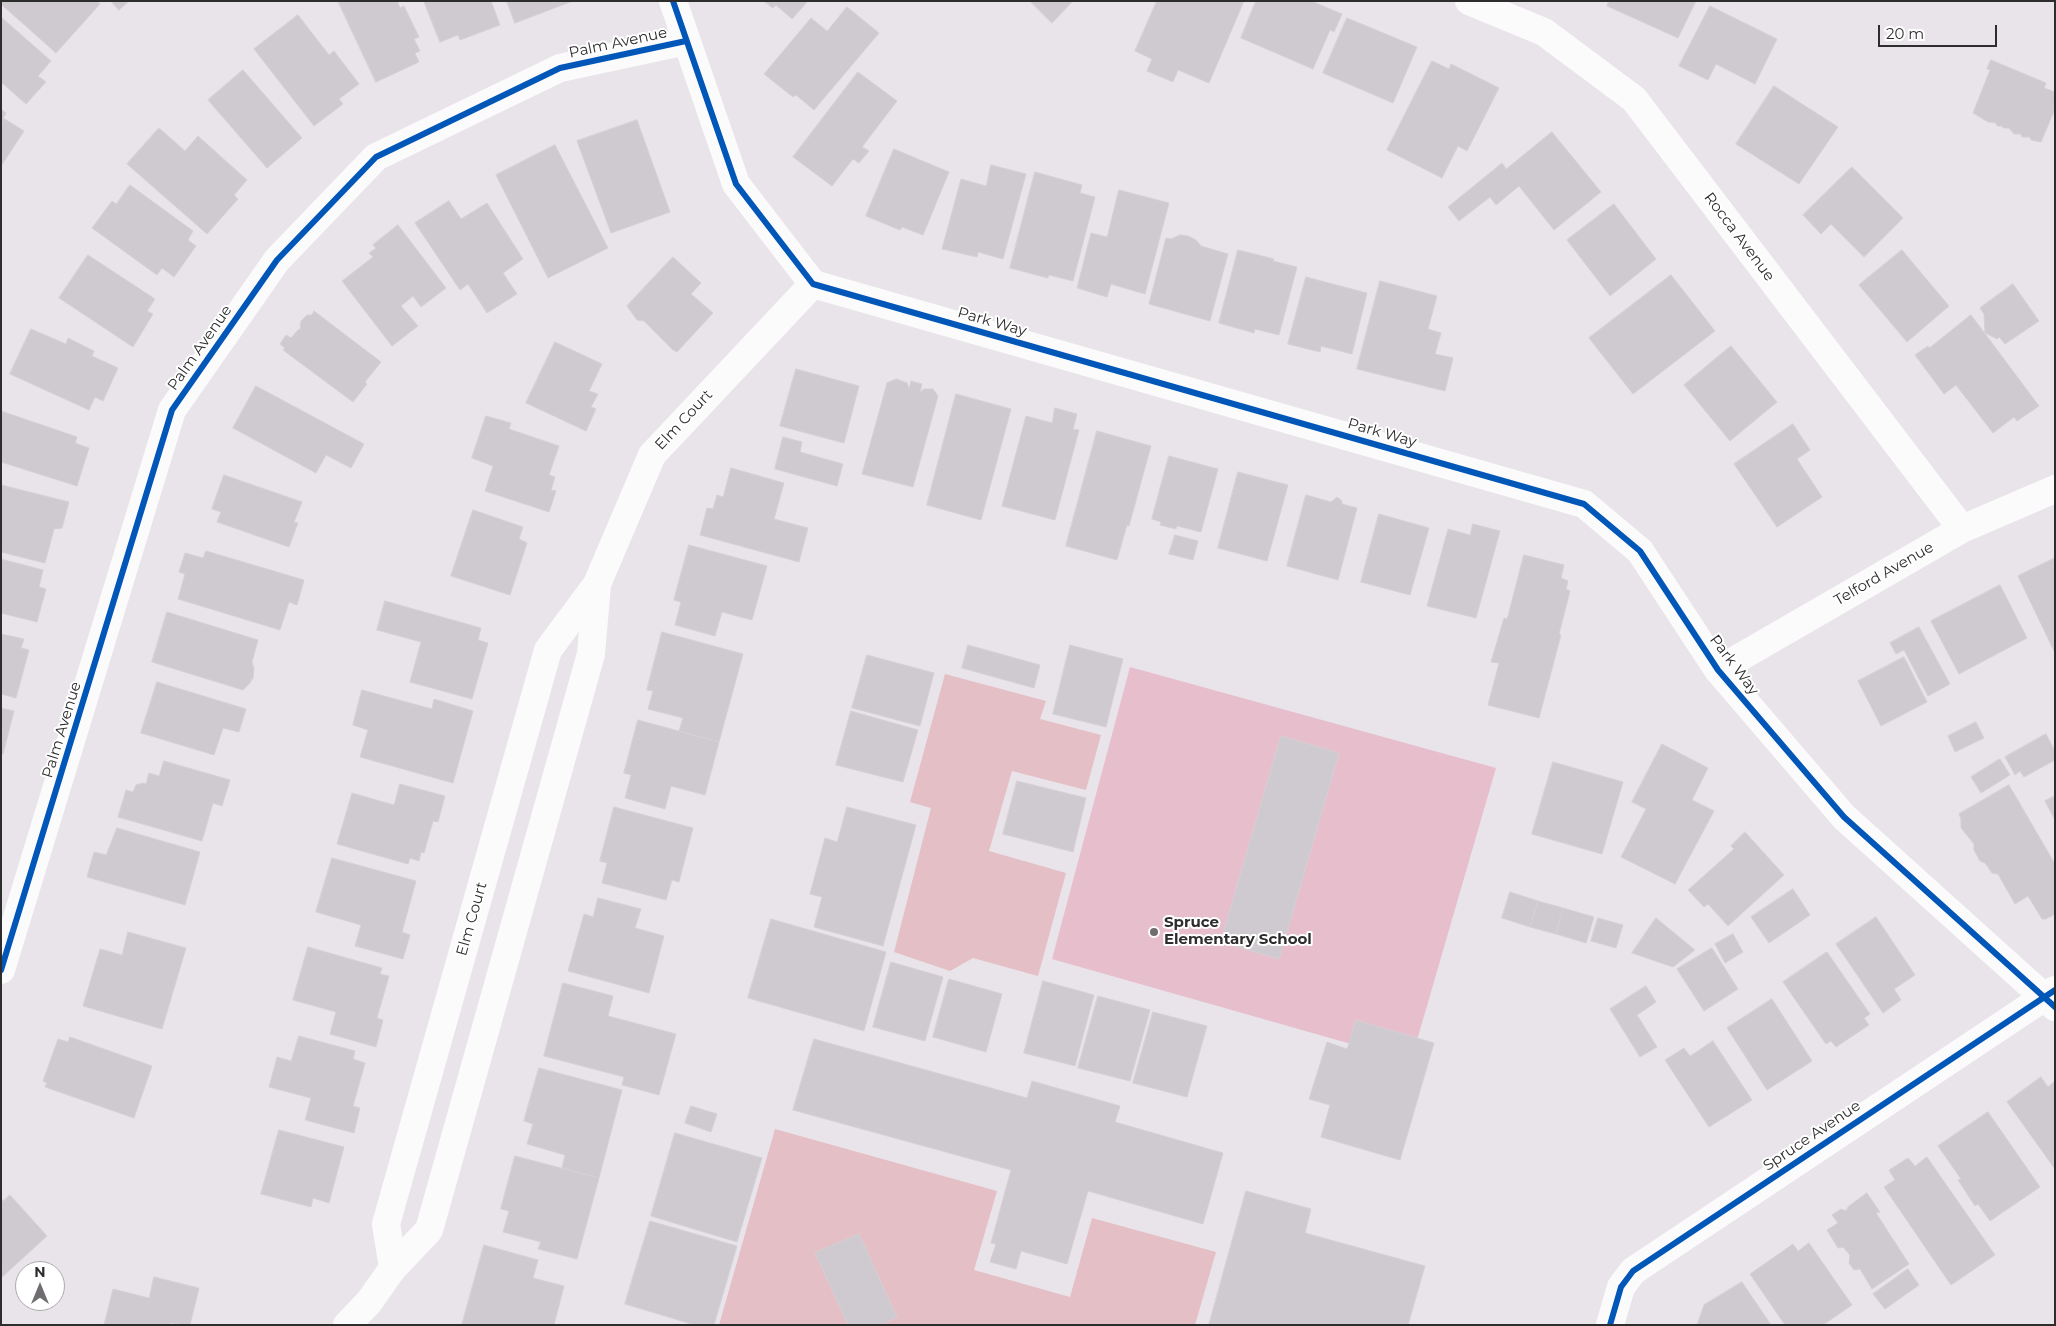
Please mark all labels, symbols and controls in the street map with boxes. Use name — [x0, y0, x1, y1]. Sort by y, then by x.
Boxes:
scale bar — [1881, 15, 2000, 47]
street label: Palm Avenue — [567, 24, 669, 62]
text: 20 m — [1886, 24, 1924, 43]
street label: Rocca Avenue — [1700, 189, 1778, 285]
street label: Palm Avenue — [164, 302, 236, 394]
street label: Park Way — [956, 304, 1028, 340]
street label: Elm Court — [651, 386, 717, 454]
street label: Park Way — [1346, 415, 1418, 451]
street label: Telford Avenue — [1831, 538, 1937, 610]
street label: Park Way — [1706, 631, 1762, 699]
street label: Palm Avenue — [39, 680, 85, 780]
street label: Elm Court — [453, 880, 491, 958]
place label: Spruce Elementary School — [1164, 914, 1312, 949]
marker: Spruce Elementary School — [1148, 926, 1160, 938]
street label: Spruce Avenue — [1760, 1097, 1864, 1175]
north arrow — [15, 1261, 65, 1311]
text: N — [34, 1263, 46, 1281]

